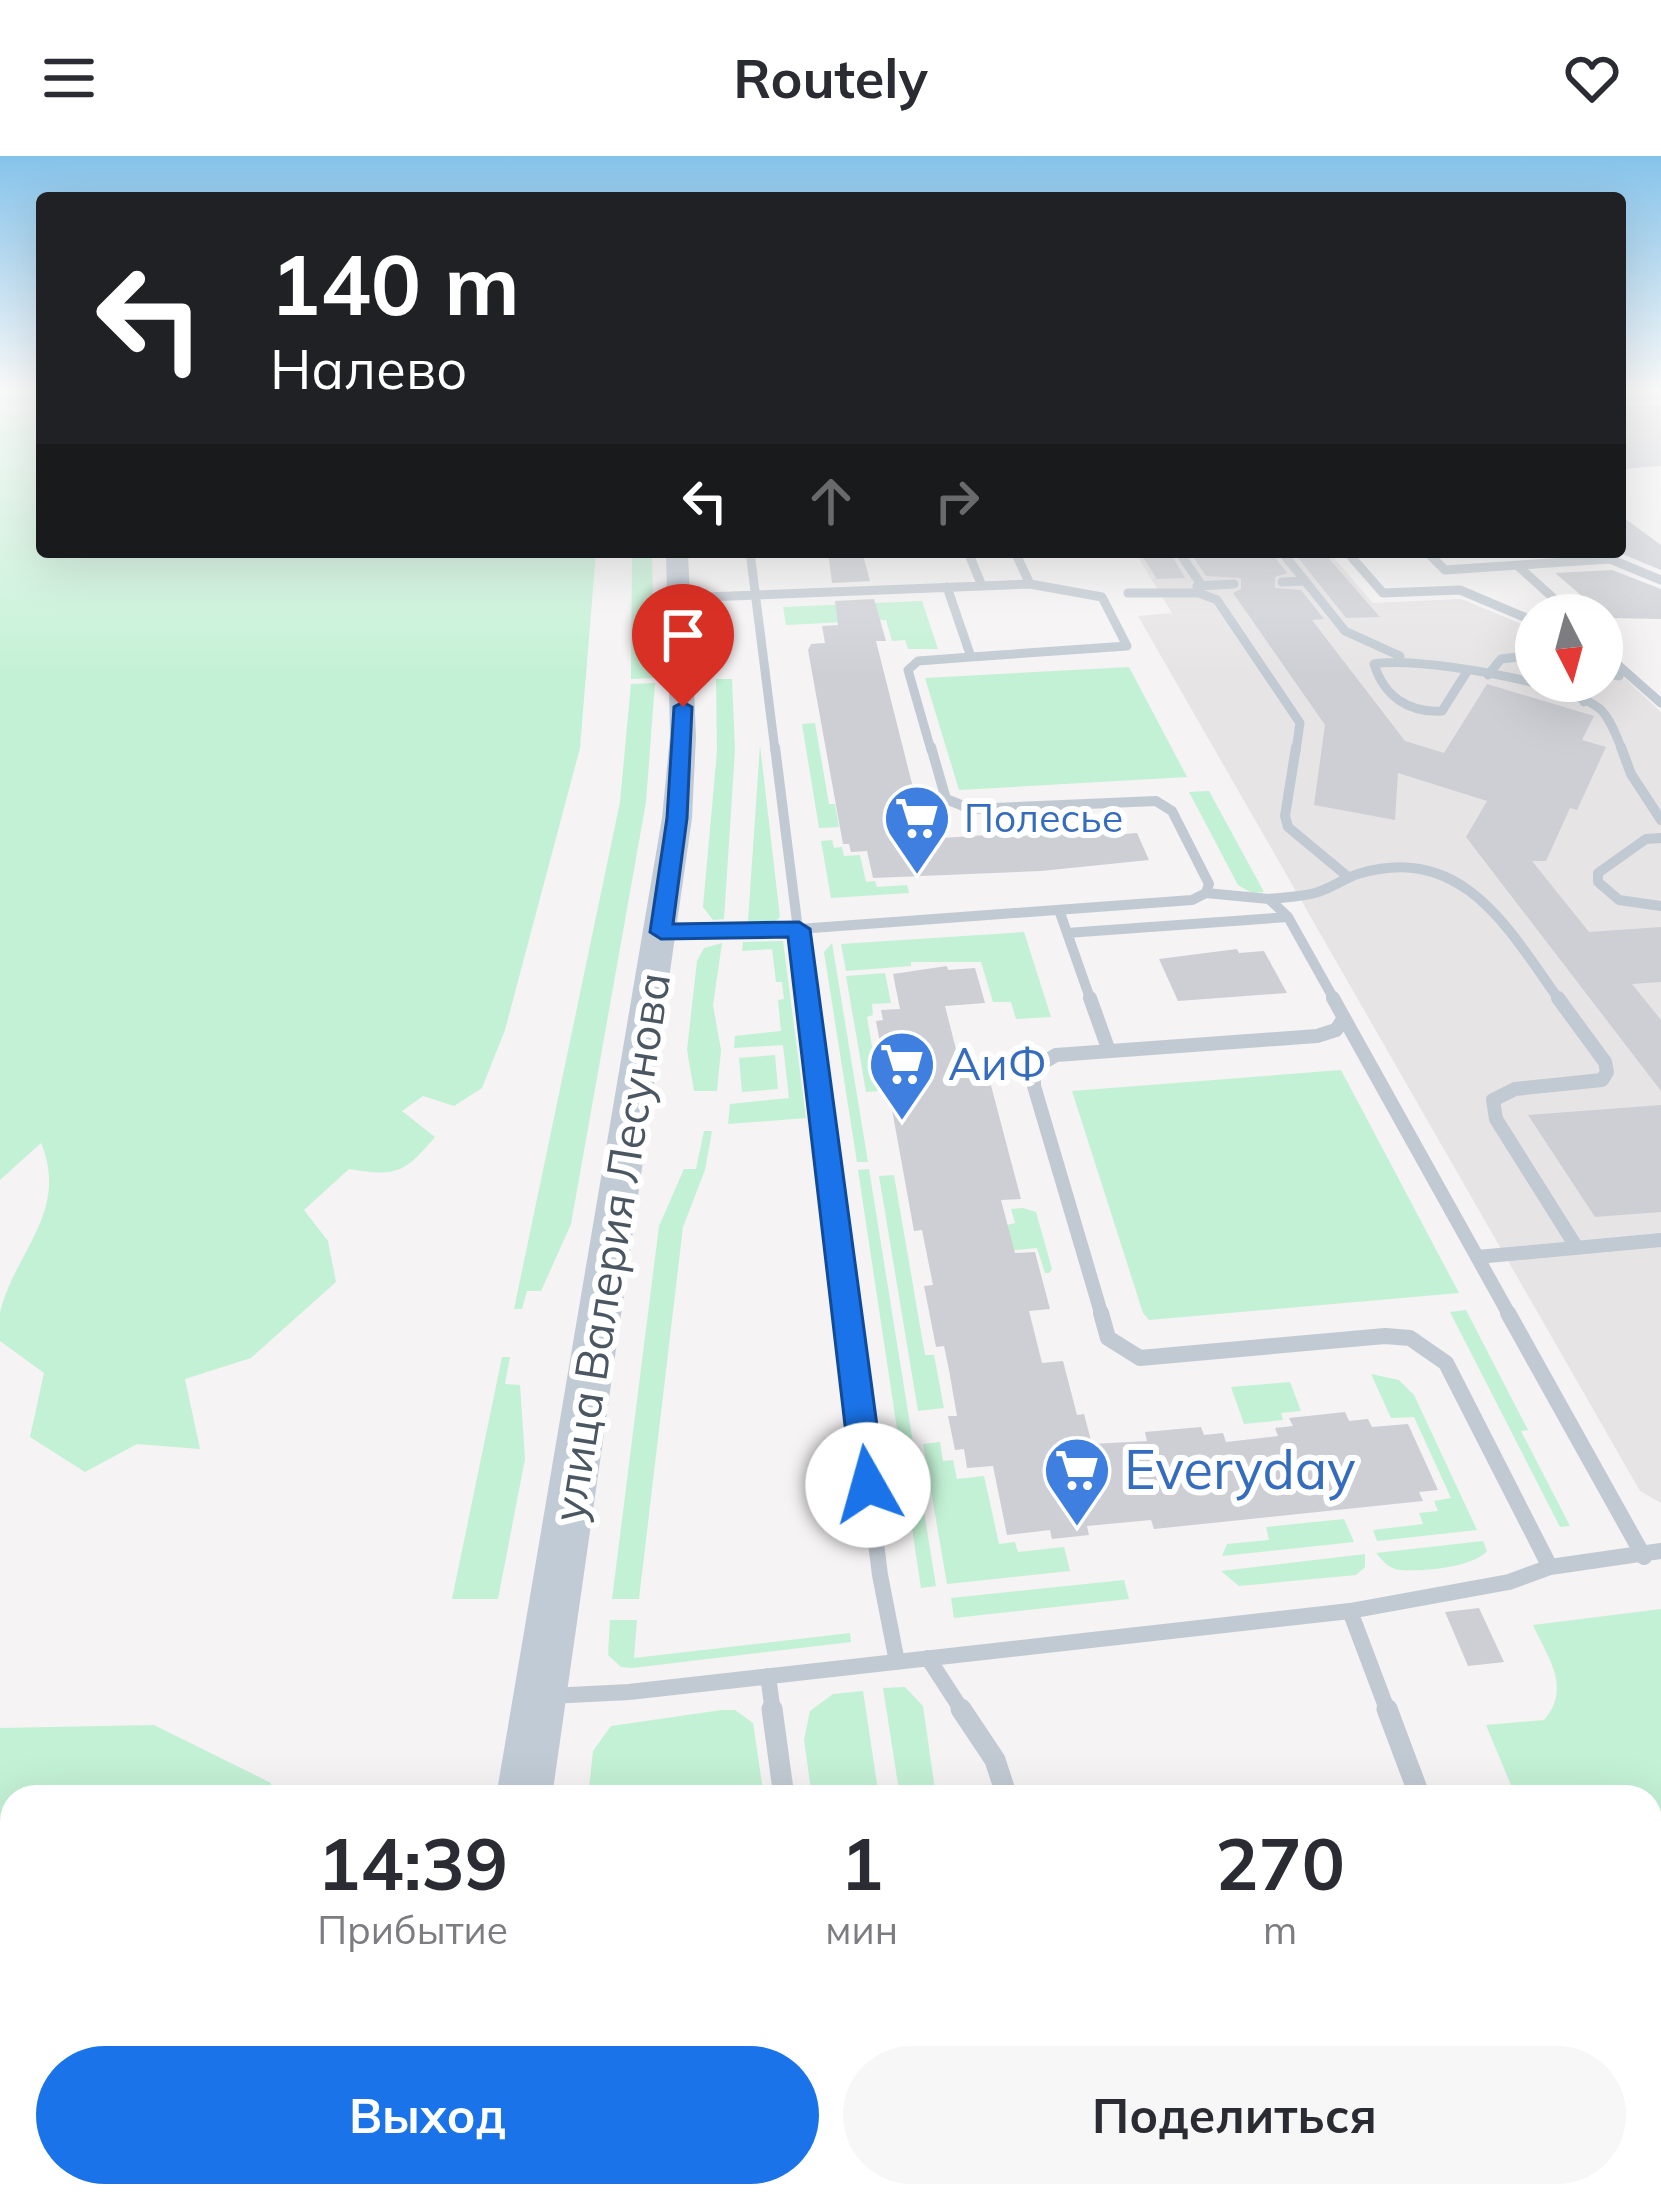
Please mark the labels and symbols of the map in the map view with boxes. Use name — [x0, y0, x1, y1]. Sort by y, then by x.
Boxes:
pin — [632, 584, 734, 707]
north arrow — [1515, 594, 1623, 702]
supermarket icon: Полесье — [882, 783, 952, 877]
place label: Полесье — [964, 793, 1123, 842]
street label: улица Валерия Лесунова — [539, 968, 681, 1525]
supermarket icon: АиФ — [867, 1029, 937, 1123]
place label: АиФ — [948, 1035, 1047, 1091]
position arrow — [805, 1422, 931, 1548]
supermarket icon: Everyday — [1042, 1435, 1112, 1529]
place label: Everyday — [1124, 1435, 1356, 1503]

